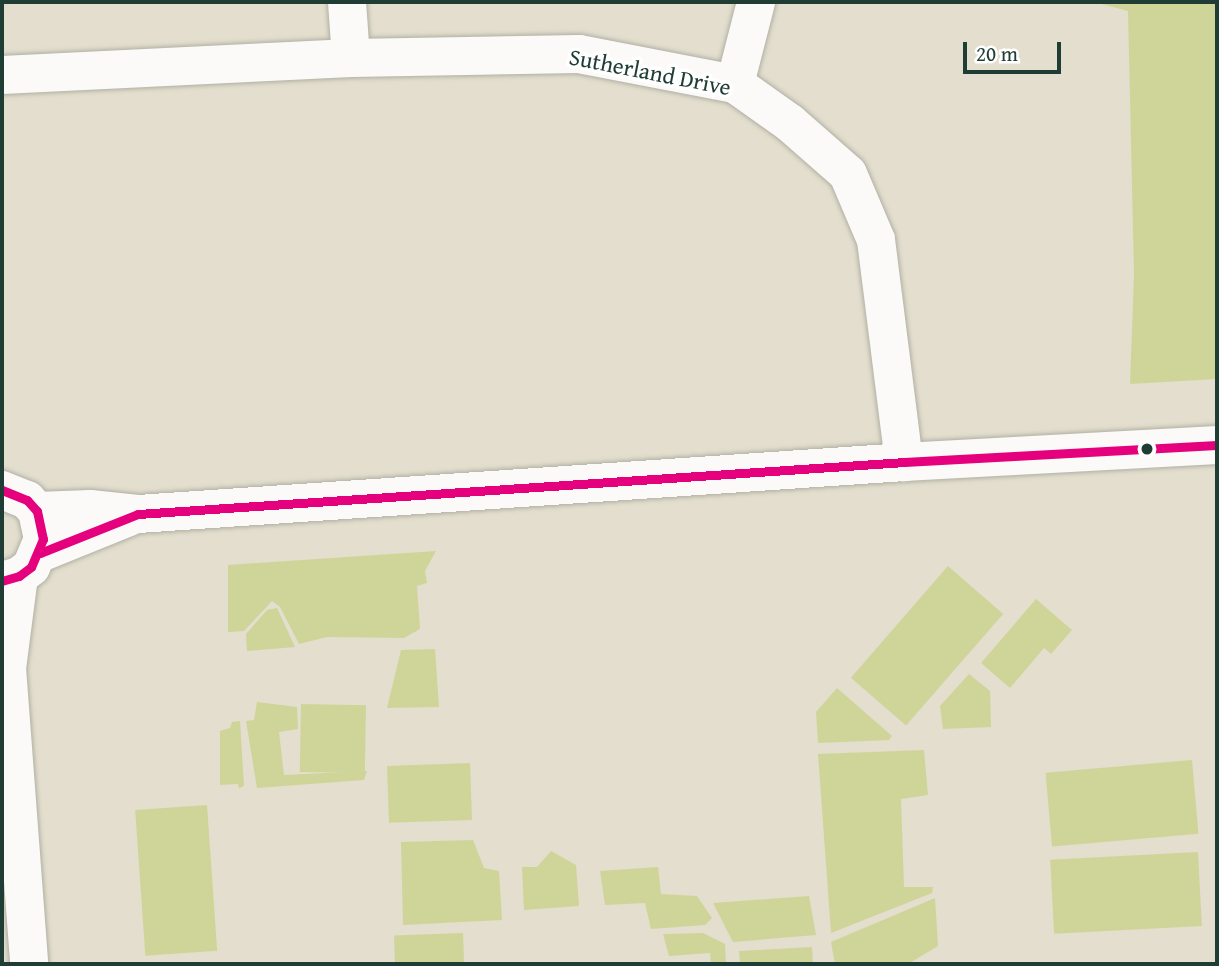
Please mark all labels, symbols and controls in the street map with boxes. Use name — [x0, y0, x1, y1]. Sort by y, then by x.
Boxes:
scale bar — [967, 28, 1065, 72]
text: 20 m — [976, 38, 1018, 69]
street label: Sutherland Drive — [567, 43, 733, 101]
unlabelled marker — [1140, 442, 1154, 456]

